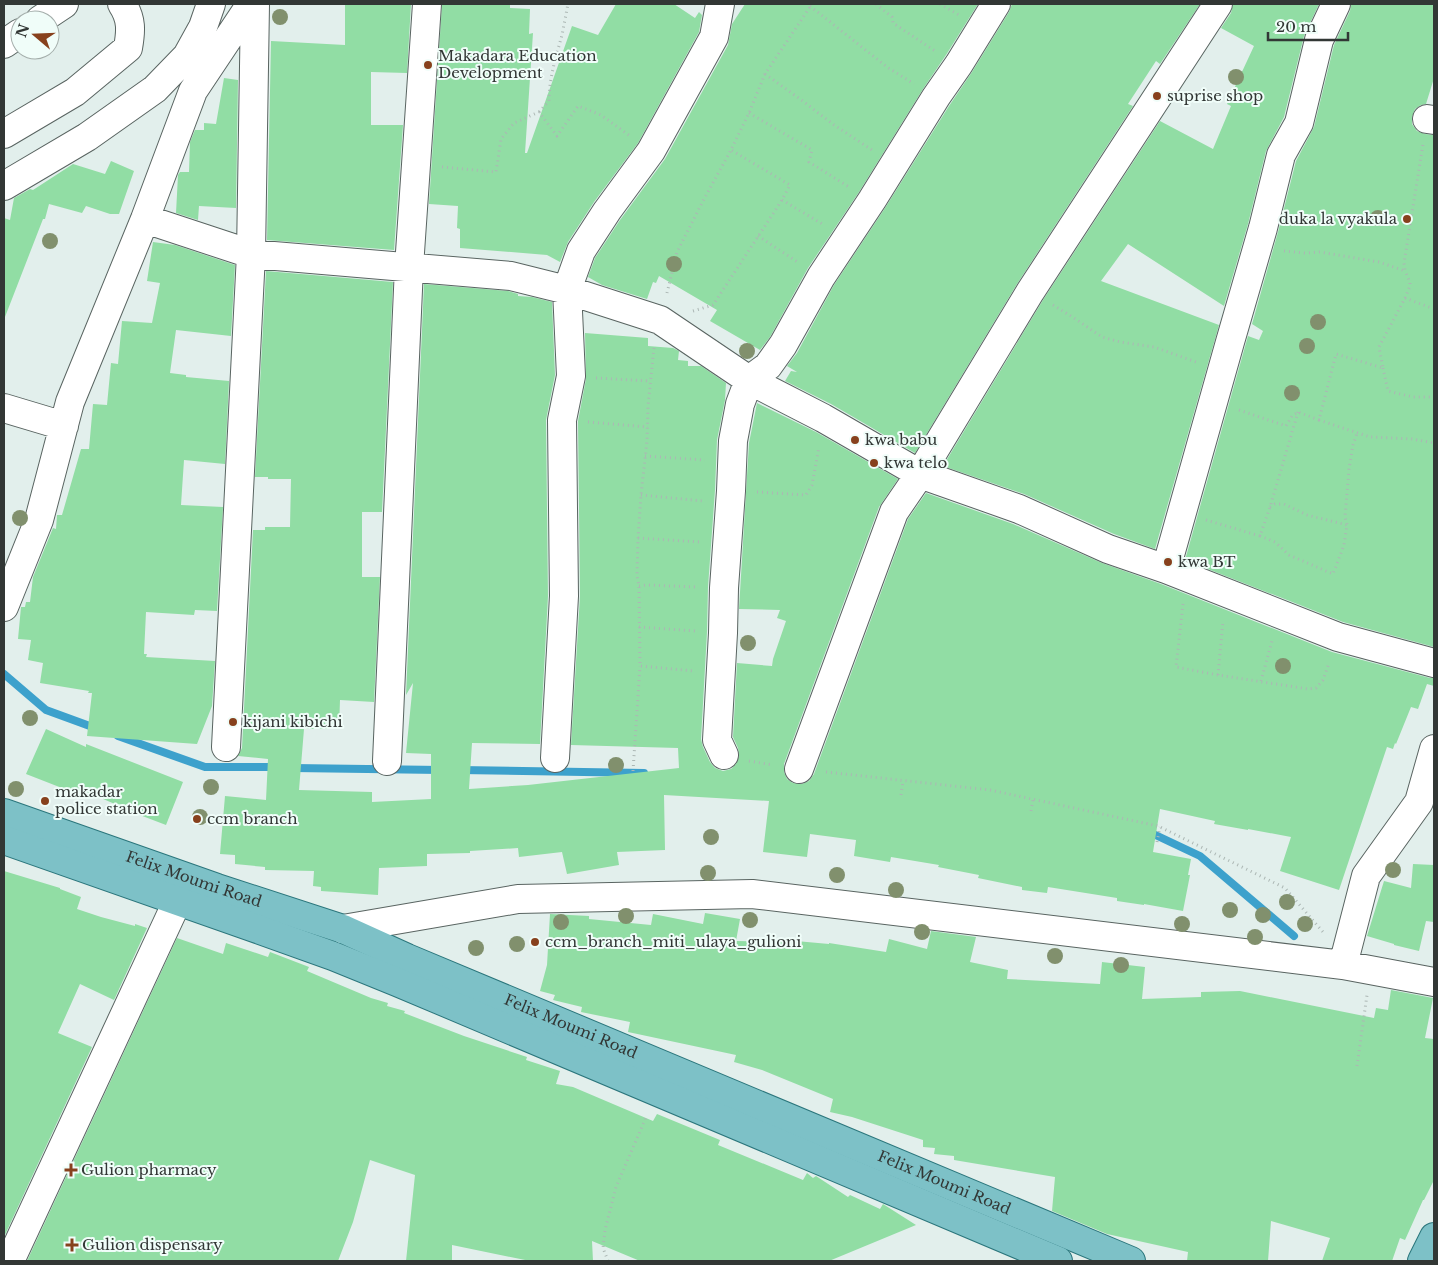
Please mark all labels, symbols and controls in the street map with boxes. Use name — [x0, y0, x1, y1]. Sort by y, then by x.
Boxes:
north arrow — [10, 10, 60, 60]
scale bar — [1268, 10, 1348, 42]
text: 20 m — [1276, 17, 1316, 36]
text: N — [12, 22, 33, 40]
place label: Makadara Education Development — [438, 46, 597, 82]
marker: Makadara Education Development — [422, 59, 434, 71]
place label: suprise shop — [1167, 86, 1263, 105]
marker: suprise shop — [1151, 90, 1163, 102]
place label: duka la vyakula — [1279, 209, 1398, 228]
marker: duka la vyakula — [1401, 213, 1413, 225]
place label: kwa babu — [865, 430, 937, 449]
marker: kwa babu — [849, 434, 861, 446]
place label: kwa telo — [884, 453, 947, 472]
marker: kwa telo — [868, 457, 880, 469]
place label: kwa BT — [1178, 552, 1236, 571]
marker: kwa BT — [1162, 556, 1174, 568]
place label: kijani kibichi — [243, 712, 343, 731]
marker: kijani kibichi — [227, 716, 239, 728]
place label: makadar police station — [55, 782, 158, 818]
marker: makadar police station — [39, 795, 51, 807]
place label: ccm branch — [207, 809, 297, 828]
marker: ccm branch — [191, 813, 203, 825]
street label: Felix Moumi Road — [123, 847, 264, 911]
place label: ccm_branch_miti_ulaya_gulioni — [545, 932, 801, 951]
marker: ccm_branch_miti_ulaya_gulioni — [529, 936, 541, 948]
street label: Felix Moumi Road — [501, 990, 640, 1062]
street label: Felix Moumi Road — [875, 1146, 1014, 1219]
place label: Gulion pharmacy — [81, 1160, 217, 1179]
marker: Gulion pharmacy — [65, 1164, 77, 1176]
place label: Gulion dispensary — [82, 1235, 223, 1254]
marker: Gulion dispensary — [66, 1239, 78, 1251]

